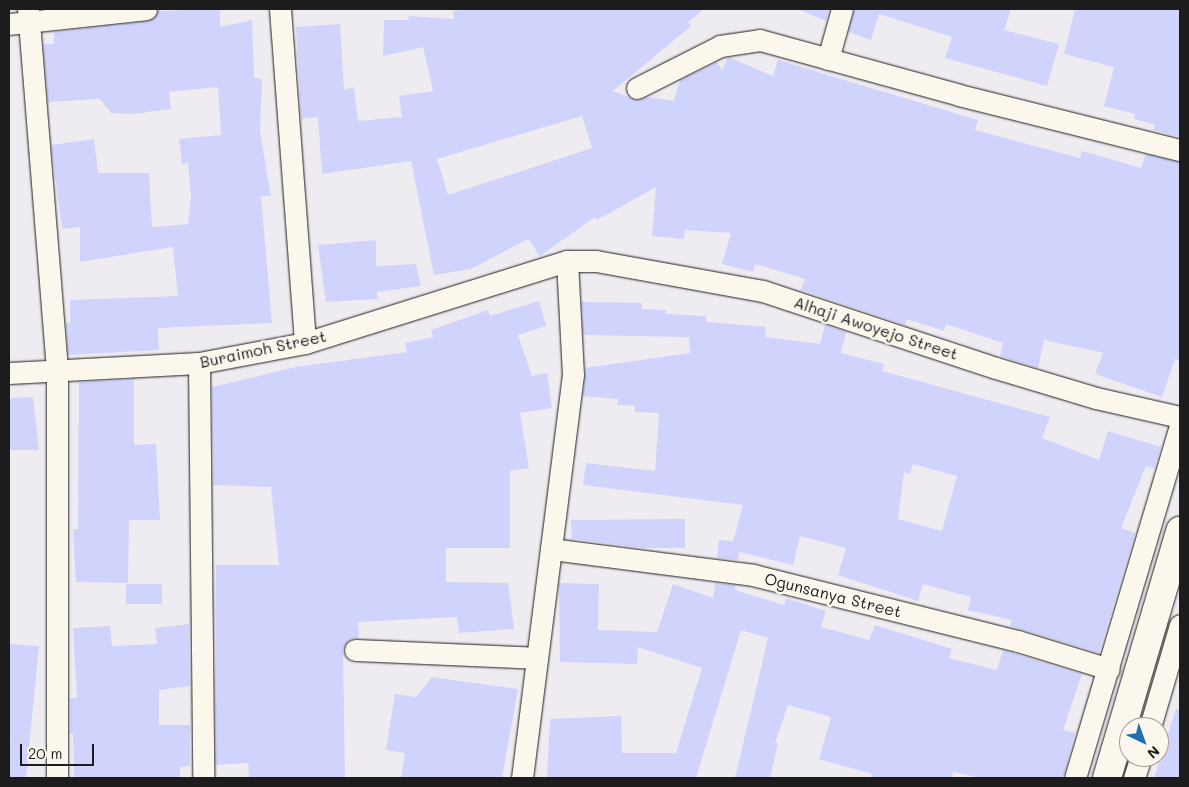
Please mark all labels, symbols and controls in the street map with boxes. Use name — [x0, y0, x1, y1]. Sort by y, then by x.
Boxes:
street label: Alhaji Awoyejo Street — [791, 292, 961, 364]
street label: Buraimoh Street — [198, 326, 328, 372]
street label: Ogunsanya Street — [762, 569, 904, 621]
north arrow — [1119, 717, 1169, 767]
scale bar — [22, 734, 96, 766]
text: N — [1143, 742, 1164, 763]
text: 20 m — [28, 743, 62, 763]

